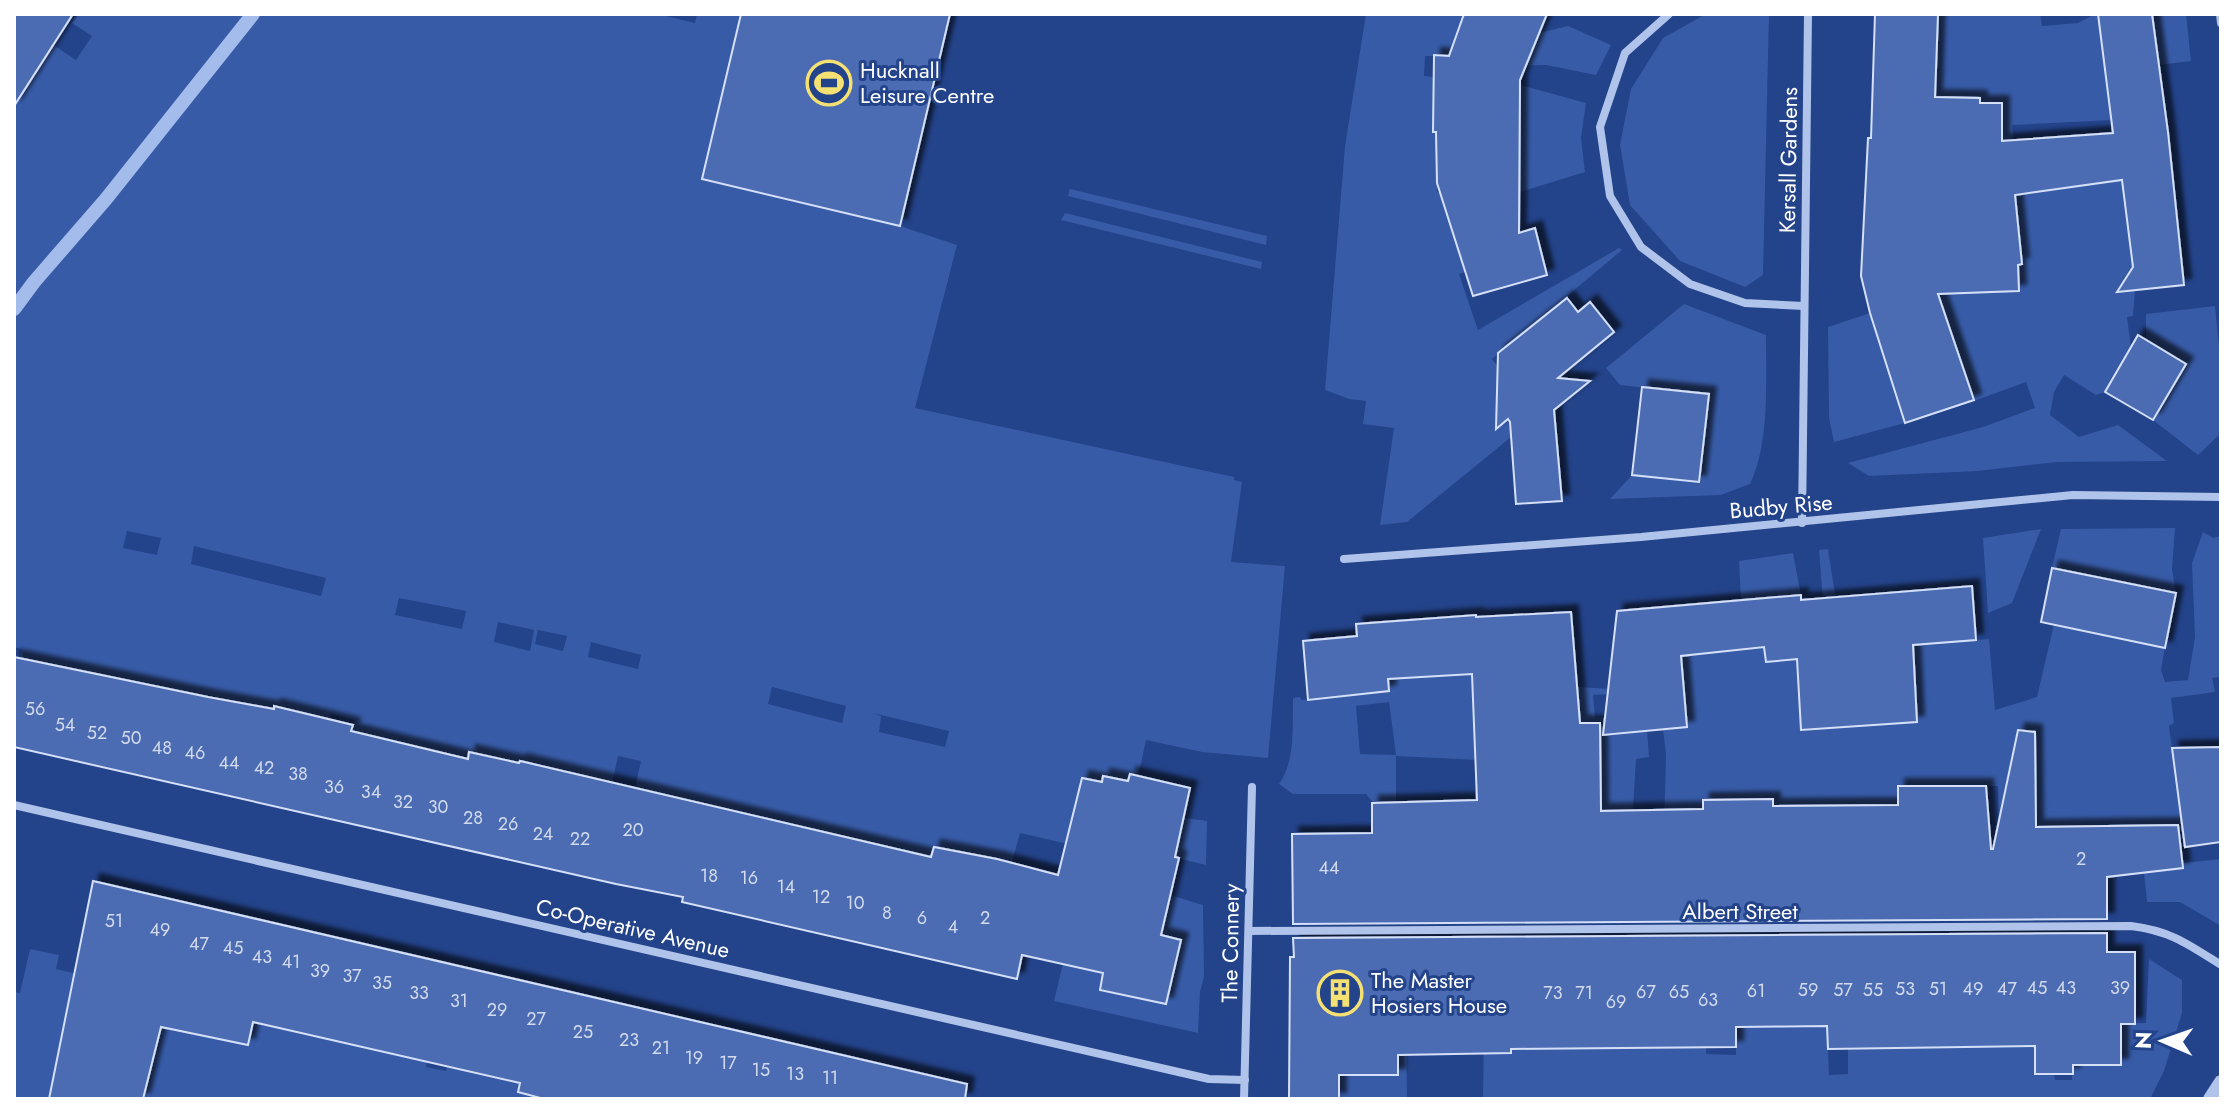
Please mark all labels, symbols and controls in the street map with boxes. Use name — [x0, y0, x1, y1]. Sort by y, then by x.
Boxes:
place label: Hucknall Leisure Centre — [860, 54, 994, 111]
sports icon: Hucknall Leisure Centre — [805, 59, 853, 107]
street label: Kersall Gardens — [1771, 86, 1805, 233]
street label: Budby Rise — [1728, 486, 1834, 526]
house number: 56 — [25, 696, 45, 722]
house number: 54 — [55, 712, 75, 738]
house number: 52 — [87, 720, 107, 746]
house number: 50 — [121, 725, 142, 751]
house number: 48 — [152, 735, 172, 761]
house number: 46 — [185, 740, 205, 766]
house number: 44 — [219, 750, 240, 776]
house number: 42 — [254, 755, 274, 781]
house number: 38 — [288, 761, 308, 787]
house number: 36 — [324, 774, 344, 800]
house number: 34 — [361, 779, 381, 805]
house number: 32 — [393, 789, 413, 815]
house number: 30 — [428, 794, 449, 820]
house number: 28 — [463, 805, 483, 831]
house number: 26 — [498, 811, 518, 837]
house number: 20 — [622, 817, 644, 843]
house number: 24 — [533, 821, 553, 847]
house number: 22 — [570, 826, 590, 852]
house number: 2 — [2076, 846, 2086, 872]
house number: 44 — [1319, 855, 1340, 881]
house number: 18 — [700, 863, 718, 889]
house number: 16 — [740, 865, 758, 891]
house number: 14 — [777, 874, 795, 900]
street label: The Connery — [1213, 883, 1247, 1003]
house number: 12 — [812, 884, 830, 910]
street label: Co-Operative Avenue — [533, 890, 733, 966]
house number: 10 — [846, 890, 865, 916]
street label: Albert Street — [1682, 895, 1798, 927]
house number: 8 — [882, 900, 892, 926]
house number: 6 — [917, 905, 927, 931]
house number: 2 — [980, 905, 990, 931]
house number: 51 — [105, 908, 123, 934]
house number: 4 — [948, 914, 958, 940]
house number: 49 — [150, 917, 170, 943]
house number: 47 — [189, 931, 210, 957]
house number: 45 — [223, 935, 243, 961]
house number: 43 — [252, 944, 272, 970]
house number: 41 — [282, 949, 300, 975]
house number: 39 — [310, 958, 330, 984]
house number: 37 — [342, 963, 362, 989]
place label: The Master Hosiers House — [1371, 964, 1507, 1021]
building icon: The Master Hosiers House — [1316, 969, 1364, 1017]
house number: 35 — [372, 970, 392, 996]
house number: 45 — [2027, 975, 2047, 1001]
house number: 43 — [2056, 975, 2076, 1001]
house number: 39 — [2110, 975, 2130, 1001]
house number: 53 — [1895, 976, 1915, 1002]
house number: 51 — [1929, 976, 1947, 1002]
house number: 49 — [1963, 976, 1983, 1002]
house number: 47 — [1997, 976, 2018, 1002]
house number: 59 — [1798, 977, 1818, 1003]
house number: 57 — [1833, 977, 1853, 1003]
house number: 55 — [1863, 977, 1883, 1003]
house number: 61 — [1747, 978, 1765, 1004]
house number: 67 — [1636, 979, 1656, 1005]
house number: 65 — [1669, 979, 1689, 1005]
house number: 33 — [409, 980, 429, 1006]
house number: 73 — [1543, 980, 1563, 1006]
house number: 71 — [1575, 980, 1593, 1006]
house number: 63 — [1698, 987, 1718, 1013]
house number: 31 — [450, 988, 468, 1014]
house number: 69 — [1606, 989, 1626, 1015]
house number: 29 — [487, 997, 507, 1023]
north arrow — [2123, 1001, 2203, 1081]
house number: 27 — [526, 1006, 546, 1032]
house number: 25 — [573, 1019, 593, 1045]
house number: 23 — [619, 1027, 639, 1053]
text: N — [2127, 1031, 2159, 1050]
house number: 21 — [652, 1035, 670, 1061]
house number: 19 — [685, 1045, 703, 1071]
house number: 17 — [719, 1050, 737, 1076]
house number: 15 — [752, 1057, 770, 1083]
house number: 13 — [786, 1061, 804, 1087]
house number: 11 — [822, 1065, 838, 1091]

